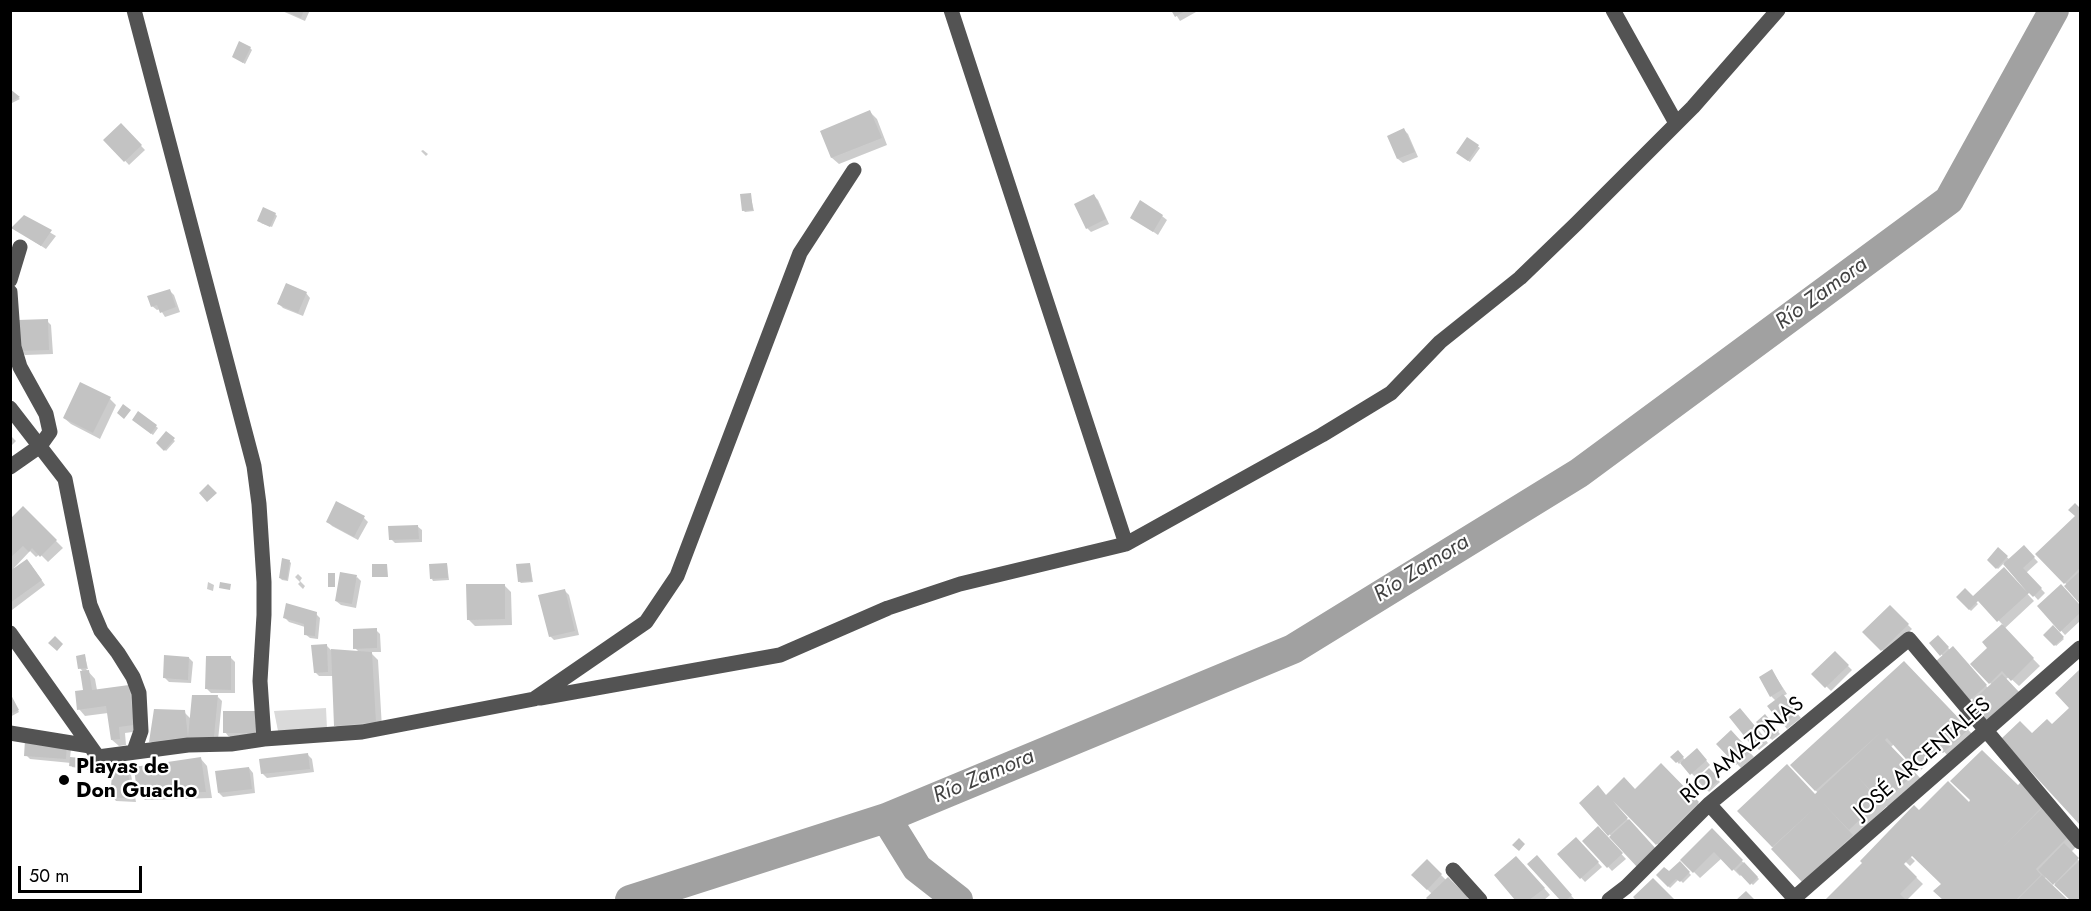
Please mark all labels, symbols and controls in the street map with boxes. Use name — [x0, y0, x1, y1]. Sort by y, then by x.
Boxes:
water label: Río Zamora — [1771, 252, 1873, 336]
water label: Río Zamora — [1369, 529, 1475, 609]
street label: RÍO AMAZONAS — [1676, 692, 1810, 810]
street label: JOSÉ ARCENTALES — [1850, 693, 1996, 825]
water label: Río Zamora — [929, 744, 1039, 810]
place label: Playas de Don Guacho — [76, 755, 197, 805]
marker: Playas de Don Guacho — [57, 773, 71, 787]
scale bar — [21, 854, 146, 892]
text: 50 m — [29, 863, 69, 889]

